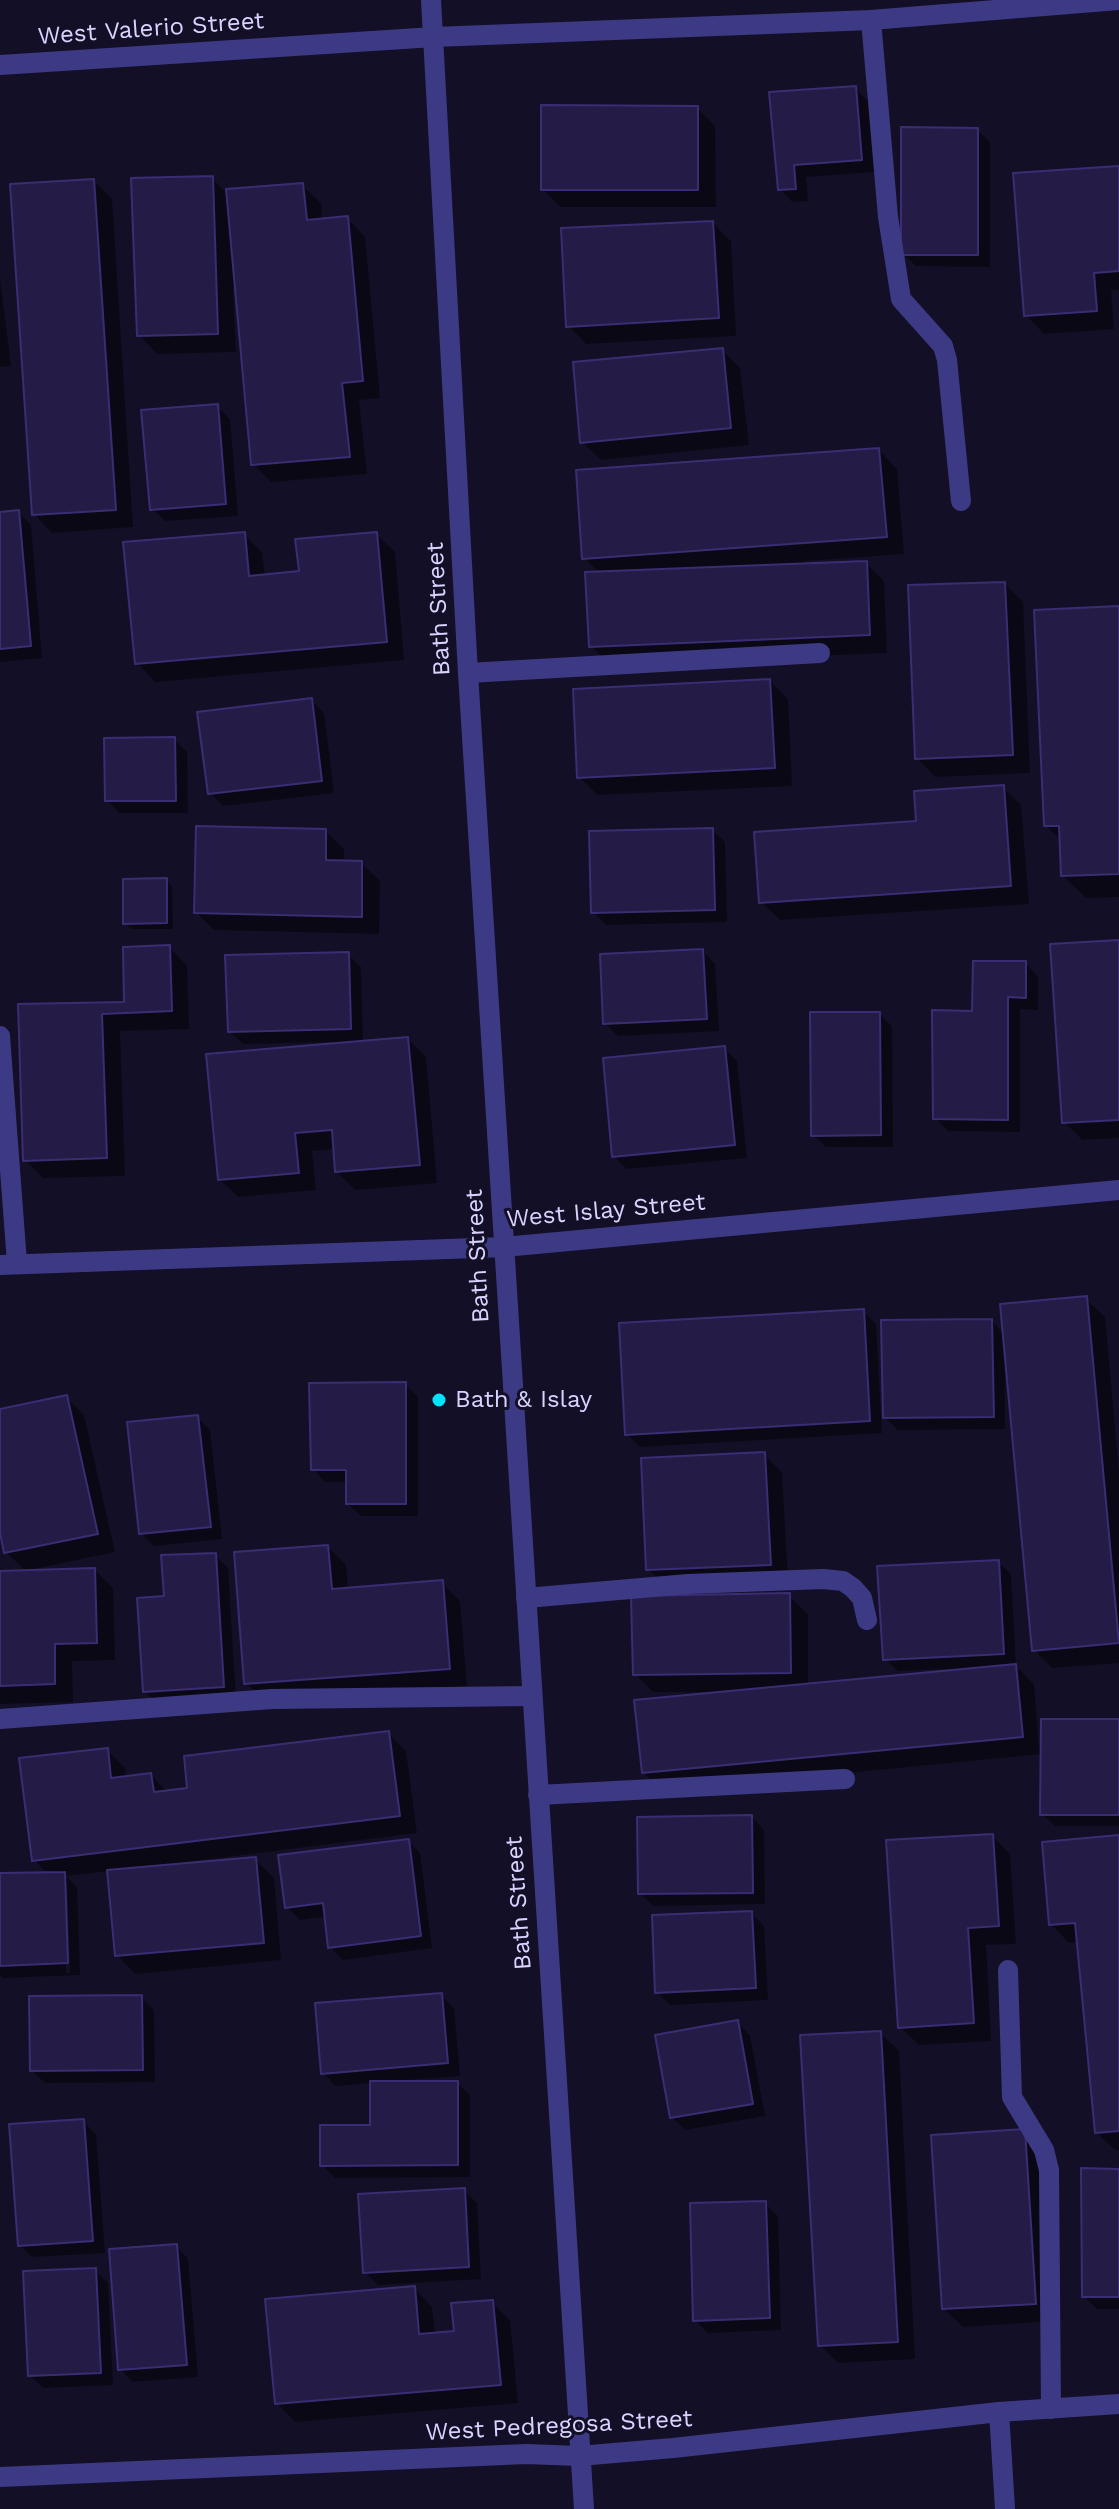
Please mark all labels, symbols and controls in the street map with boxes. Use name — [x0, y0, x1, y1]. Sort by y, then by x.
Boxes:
street label: West Valerio Street — [37, 7, 265, 51]
street label: Bath Street — [421, 541, 457, 677]
street label: Bath Street — [460, 1188, 496, 1324]
street label: West Islay Street — [505, 1188, 707, 1234]
place label: Bath & Islay — [455, 1386, 592, 1414]
marker: Bath & Islay — [430, 1391, 448, 1409]
street label: Bath Street — [500, 1835, 538, 1971]
street label: West Pedregosa Street — [425, 2405, 693, 2447]

